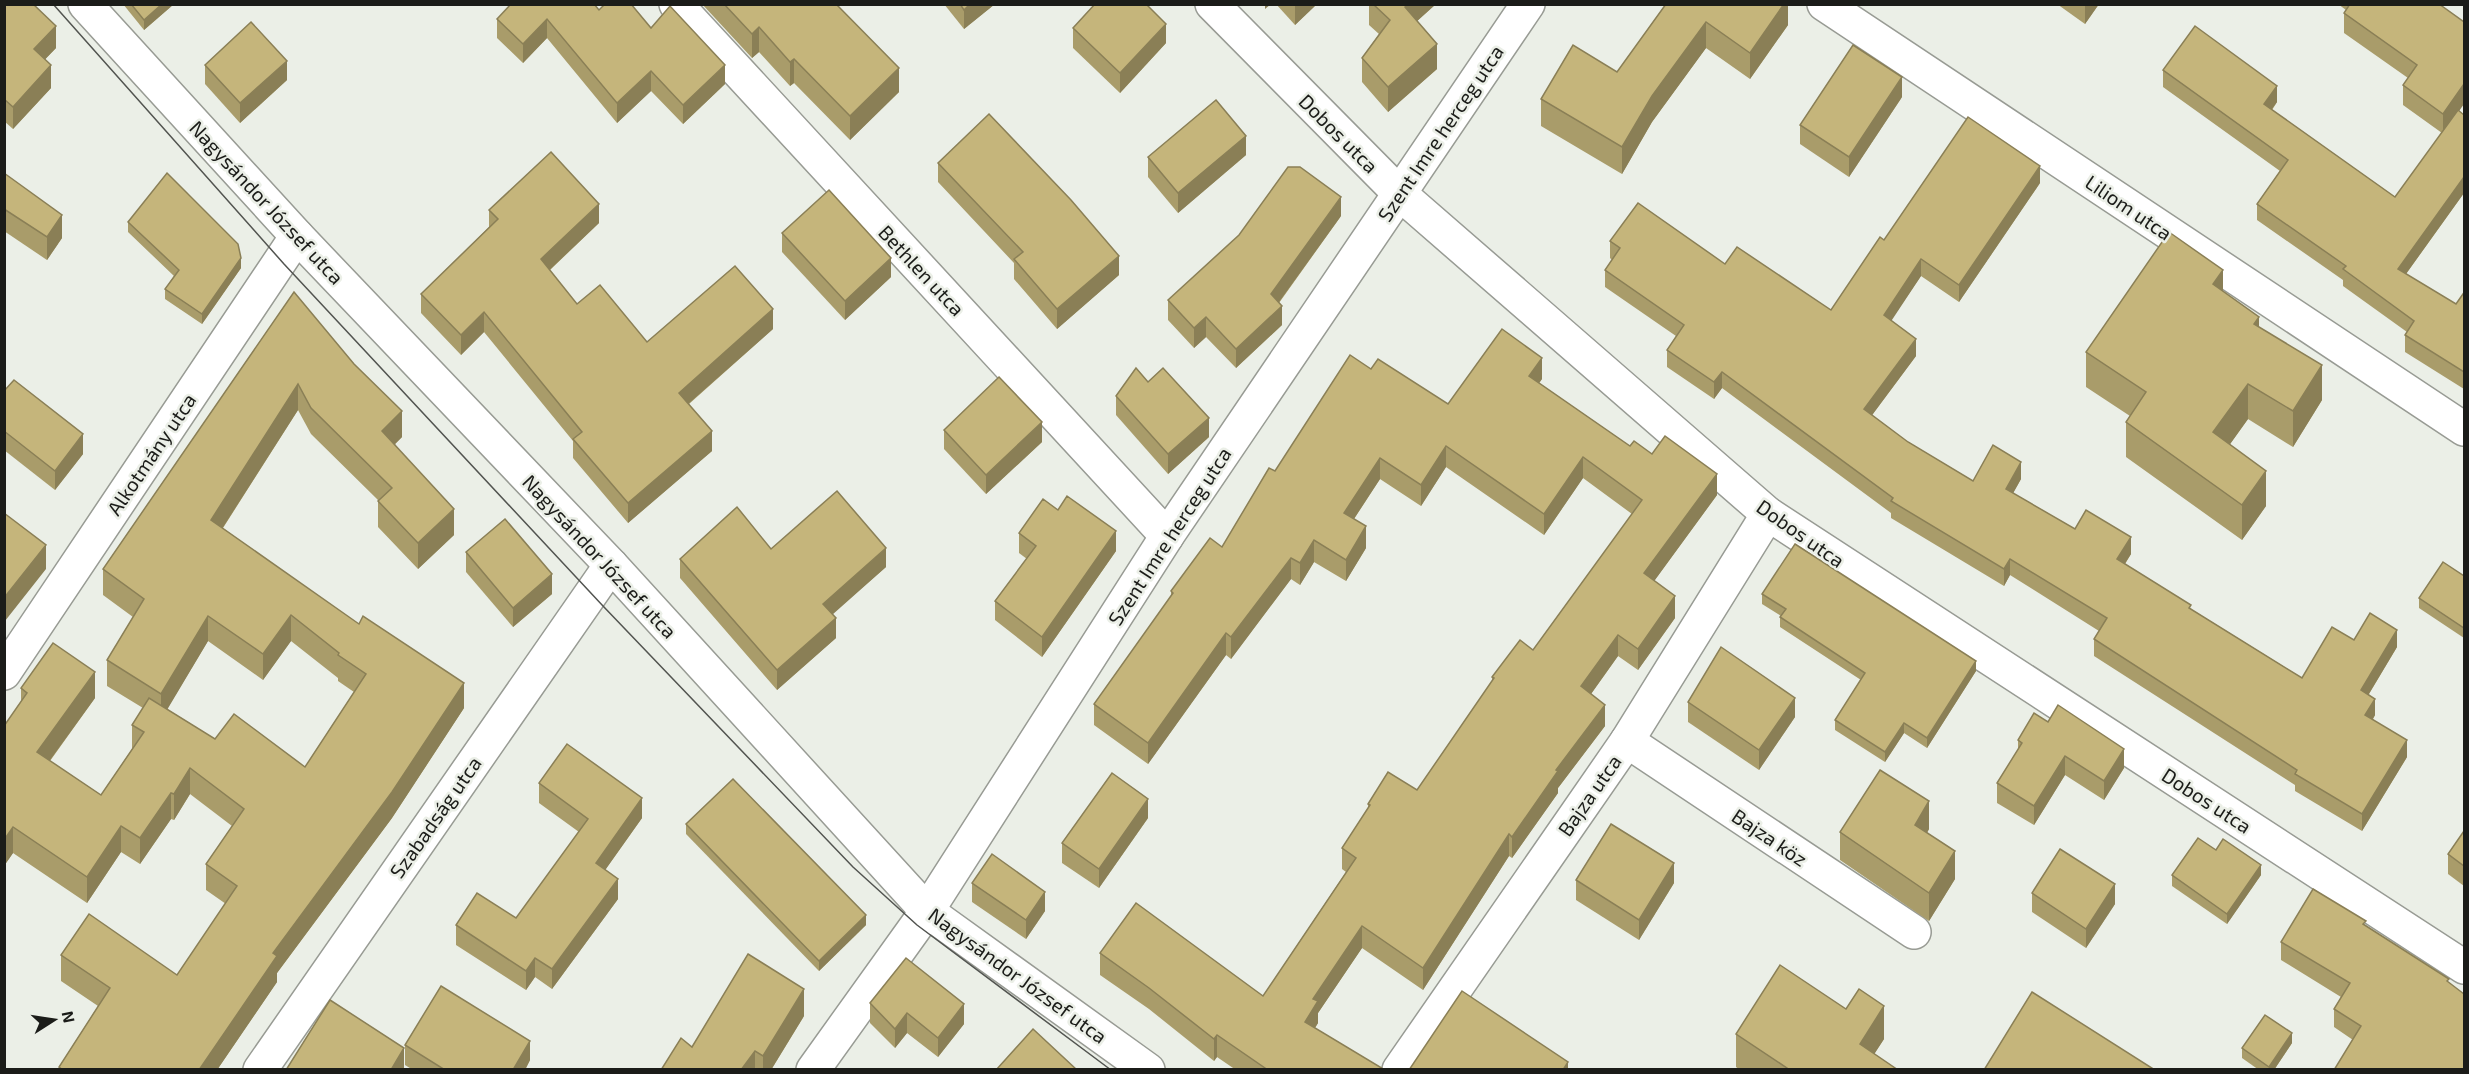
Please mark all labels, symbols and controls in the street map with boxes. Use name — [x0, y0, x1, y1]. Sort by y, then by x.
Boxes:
street label: Szent Imre herceg utca — [1372, 40, 1508, 226]
street label: Dobos utca — [1295, 89, 1383, 177]
street label: Nagysándor József utca — [185, 115, 349, 289]
street label: Liliom utca — [2081, 169, 2177, 245]
street label: Bethlen utca — [874, 220, 970, 320]
street label: Alkotmány utca — [101, 389, 201, 519]
street label: Szent Imre herceg utca — [1102, 442, 1236, 630]
street label: Nagysándor József utca — [518, 469, 682, 643]
street label: Dobos utca — [1752, 494, 1850, 572]
street label: Bajza utca — [1552, 750, 1626, 840]
street label: Szabadság utca — [384, 752, 486, 882]
street label: Dobos utca — [2158, 762, 2256, 838]
street label: Bajza köz — [1728, 803, 1812, 871]
street label: Nagysándor József utca — [924, 902, 1112, 1048]
north arrow — [24, 990, 84, 1050]
text: N — [59, 1009, 80, 1024]

